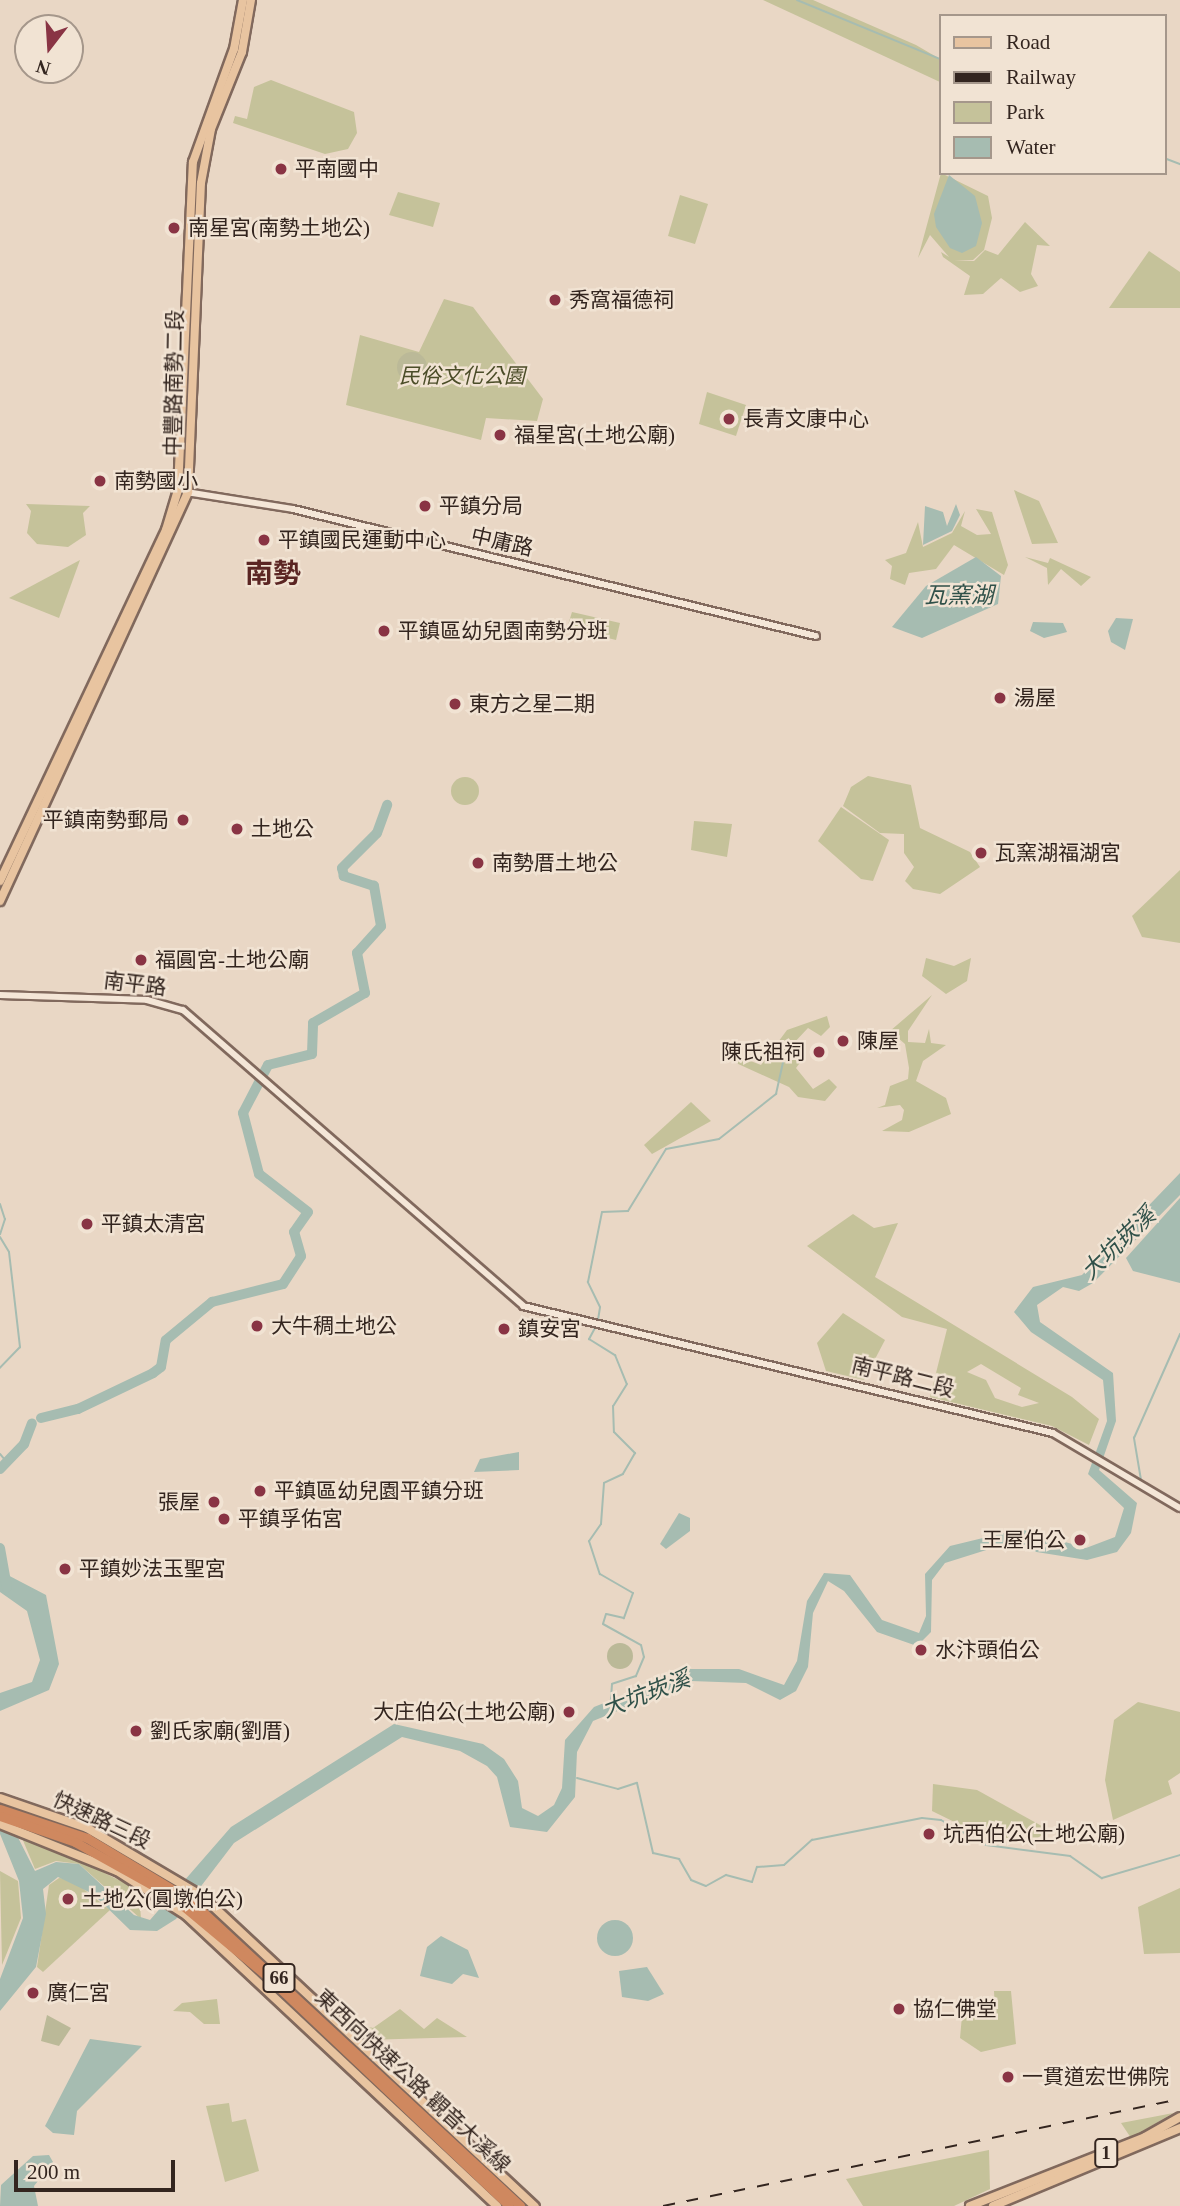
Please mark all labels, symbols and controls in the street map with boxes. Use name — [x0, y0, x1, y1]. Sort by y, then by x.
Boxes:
north arrow — [14, 14, 84, 84]
legend — [939, 14, 1166, 175]
text: Road — [1006, 30, 1050, 54]
text: N — [34, 56, 53, 80]
text: Railway — [1006, 65, 1076, 89]
text: Park — [1006, 100, 1045, 124]
text: Water — [1006, 135, 1056, 159]
place label: 平南國中 — [295, 156, 379, 182]
marker: 平南國中 — [273, 161, 289, 177]
place label: 南星宮(南勢土地公) — [188, 215, 370, 241]
marker: 南星宮(南勢土地公) — [166, 220, 182, 236]
place label: 秀窩福德祠 — [569, 287, 674, 313]
marker: 秀窩福德祠 — [547, 292, 563, 308]
street label: 中豐路南勢二段 — [160, 309, 188, 457]
park label: 民俗文化公園 — [399, 363, 525, 389]
place label: 長青文康中心 — [743, 406, 869, 432]
marker: 長青文康中心 — [721, 411, 737, 427]
place label: 福星宮(土地公廟) — [514, 422, 675, 448]
marker: 福星宮(土地公廟) — [492, 427, 508, 443]
place label: 南勢國小 — [114, 468, 198, 494]
marker: 南勢國小 — [92, 473, 108, 489]
place label: 平鎮分局 — [439, 493, 523, 519]
marker: 平鎮分局 — [417, 498, 433, 514]
street label: 中庸路 — [468, 523, 536, 561]
place label: 平鎮國民運動中心 — [278, 527, 446, 553]
marker: 平鎮國民運動中心 — [256, 532, 272, 548]
district label: 南勢 — [245, 557, 301, 591]
water label: 瓦窯湖 — [925, 582, 993, 610]
place label: 平鎮區幼兒園南勢分班 — [398, 618, 608, 644]
marker: 平鎮區幼兒園南勢分班 — [376, 623, 392, 639]
place label: 湯屋 — [1014, 685, 1056, 711]
marker: 湯屋 — [992, 690, 1008, 706]
place label: 東方之星二期 — [469, 691, 595, 717]
marker: 東方之星二期 — [447, 696, 463, 712]
place label: 平鎮南勢郵局 — [43, 807, 169, 833]
marker: 平鎮南勢郵局 — [175, 812, 191, 828]
place label: 土地公 — [251, 816, 314, 842]
marker: 土地公 — [229, 821, 245, 837]
place label: 瓦窯湖福湖宮 — [995, 840, 1121, 866]
marker: 瓦窯湖福湖宮 — [973, 845, 989, 861]
place label: 南勢厝土地公 — [492, 850, 618, 876]
marker: 南勢厝土地公 — [470, 855, 486, 871]
place label: 福圓宮-土地公廟 — [155, 947, 309, 973]
marker: 福圓宮-土地公廟 — [133, 952, 149, 968]
street label: 南平路 — [102, 968, 168, 1000]
place label: 陳屋 — [857, 1028, 899, 1054]
marker: 陳屋 — [835, 1033, 851, 1049]
place label: 陳氏祖祠 — [721, 1039, 805, 1065]
marker: 陳氏祖祠 — [811, 1044, 827, 1060]
water label: 大坑崁溪 — [1076, 1202, 1162, 1286]
place label: 平鎮太清宮 — [101, 1211, 206, 1237]
marker: 平鎮太清宮 — [79, 1216, 95, 1232]
place label: 大牛稠土地公 — [271, 1313, 397, 1339]
place label: 鎮安宮 — [518, 1316, 581, 1342]
marker: 大牛稠土地公 — [249, 1318, 265, 1334]
marker: 鎮安宮 — [496, 1321, 512, 1337]
street label: 南平路二段 — [849, 1352, 957, 1402]
place label: 平鎮區幼兒園平鎮分班 — [274, 1478, 484, 1504]
marker: 平鎮區幼兒園平鎮分班 — [252, 1483, 268, 1499]
place label: 張屋 — [158, 1489, 200, 1515]
marker: 張屋 — [206, 1494, 222, 1510]
place label: 平鎮孚佑宮 — [238, 1506, 343, 1532]
marker: 平鎮孚佑宮 — [216, 1511, 232, 1527]
place label: 王屋伯公 — [982, 1527, 1066, 1553]
marker: 王屋伯公 — [1072, 1532, 1088, 1548]
place label: 平鎮妙法玉聖宮 — [79, 1556, 226, 1582]
marker: 平鎮妙法玉聖宮 — [57, 1561, 73, 1577]
place label: 水汴頭伯公 — [935, 1637, 1040, 1663]
marker: 水汴頭伯公 — [913, 1642, 929, 1658]
water label: 大坑崁溪 — [598, 1666, 694, 1724]
place label: 大庄伯公(土地公廟) — [373, 1699, 555, 1725]
marker: 大庄伯公(土地公廟) — [561, 1704, 577, 1720]
place label: 劉氏家廟(劉厝) — [150, 1718, 290, 1744]
marker: 劉氏家廟(劉厝) — [128, 1723, 144, 1739]
street label: 快速路三段 — [49, 1786, 155, 1854]
place label: 坑西伯公(土地公廟) — [943, 1821, 1125, 1847]
marker: 坑西伯公(土地公廟) — [921, 1826, 937, 1842]
place label: 土地公(圓墩伯公) — [82, 1886, 243, 1912]
marker: 土地公(圓墩伯公) — [60, 1891, 76, 1907]
road number: 66 — [262, 1962, 296, 1994]
place label: 廣仁宮 — [47, 1980, 110, 2006]
street label: 東西向快速公路 觀音大溪線 — [310, 1984, 516, 2178]
marker: 廣仁宮 — [25, 1985, 41, 2001]
place label: 協仁佛堂 — [913, 1996, 997, 2022]
marker: 協仁佛堂 — [891, 2001, 907, 2017]
place label: 一貫道宏世佛院 — [1022, 2064, 1169, 2090]
marker: 一貫道宏世佛院 — [1000, 2069, 1016, 2085]
road number: 1 — [1094, 2138, 1118, 2168]
scale bar — [18, 2146, 178, 2190]
text: 200 m — [27, 2160, 80, 2184]

